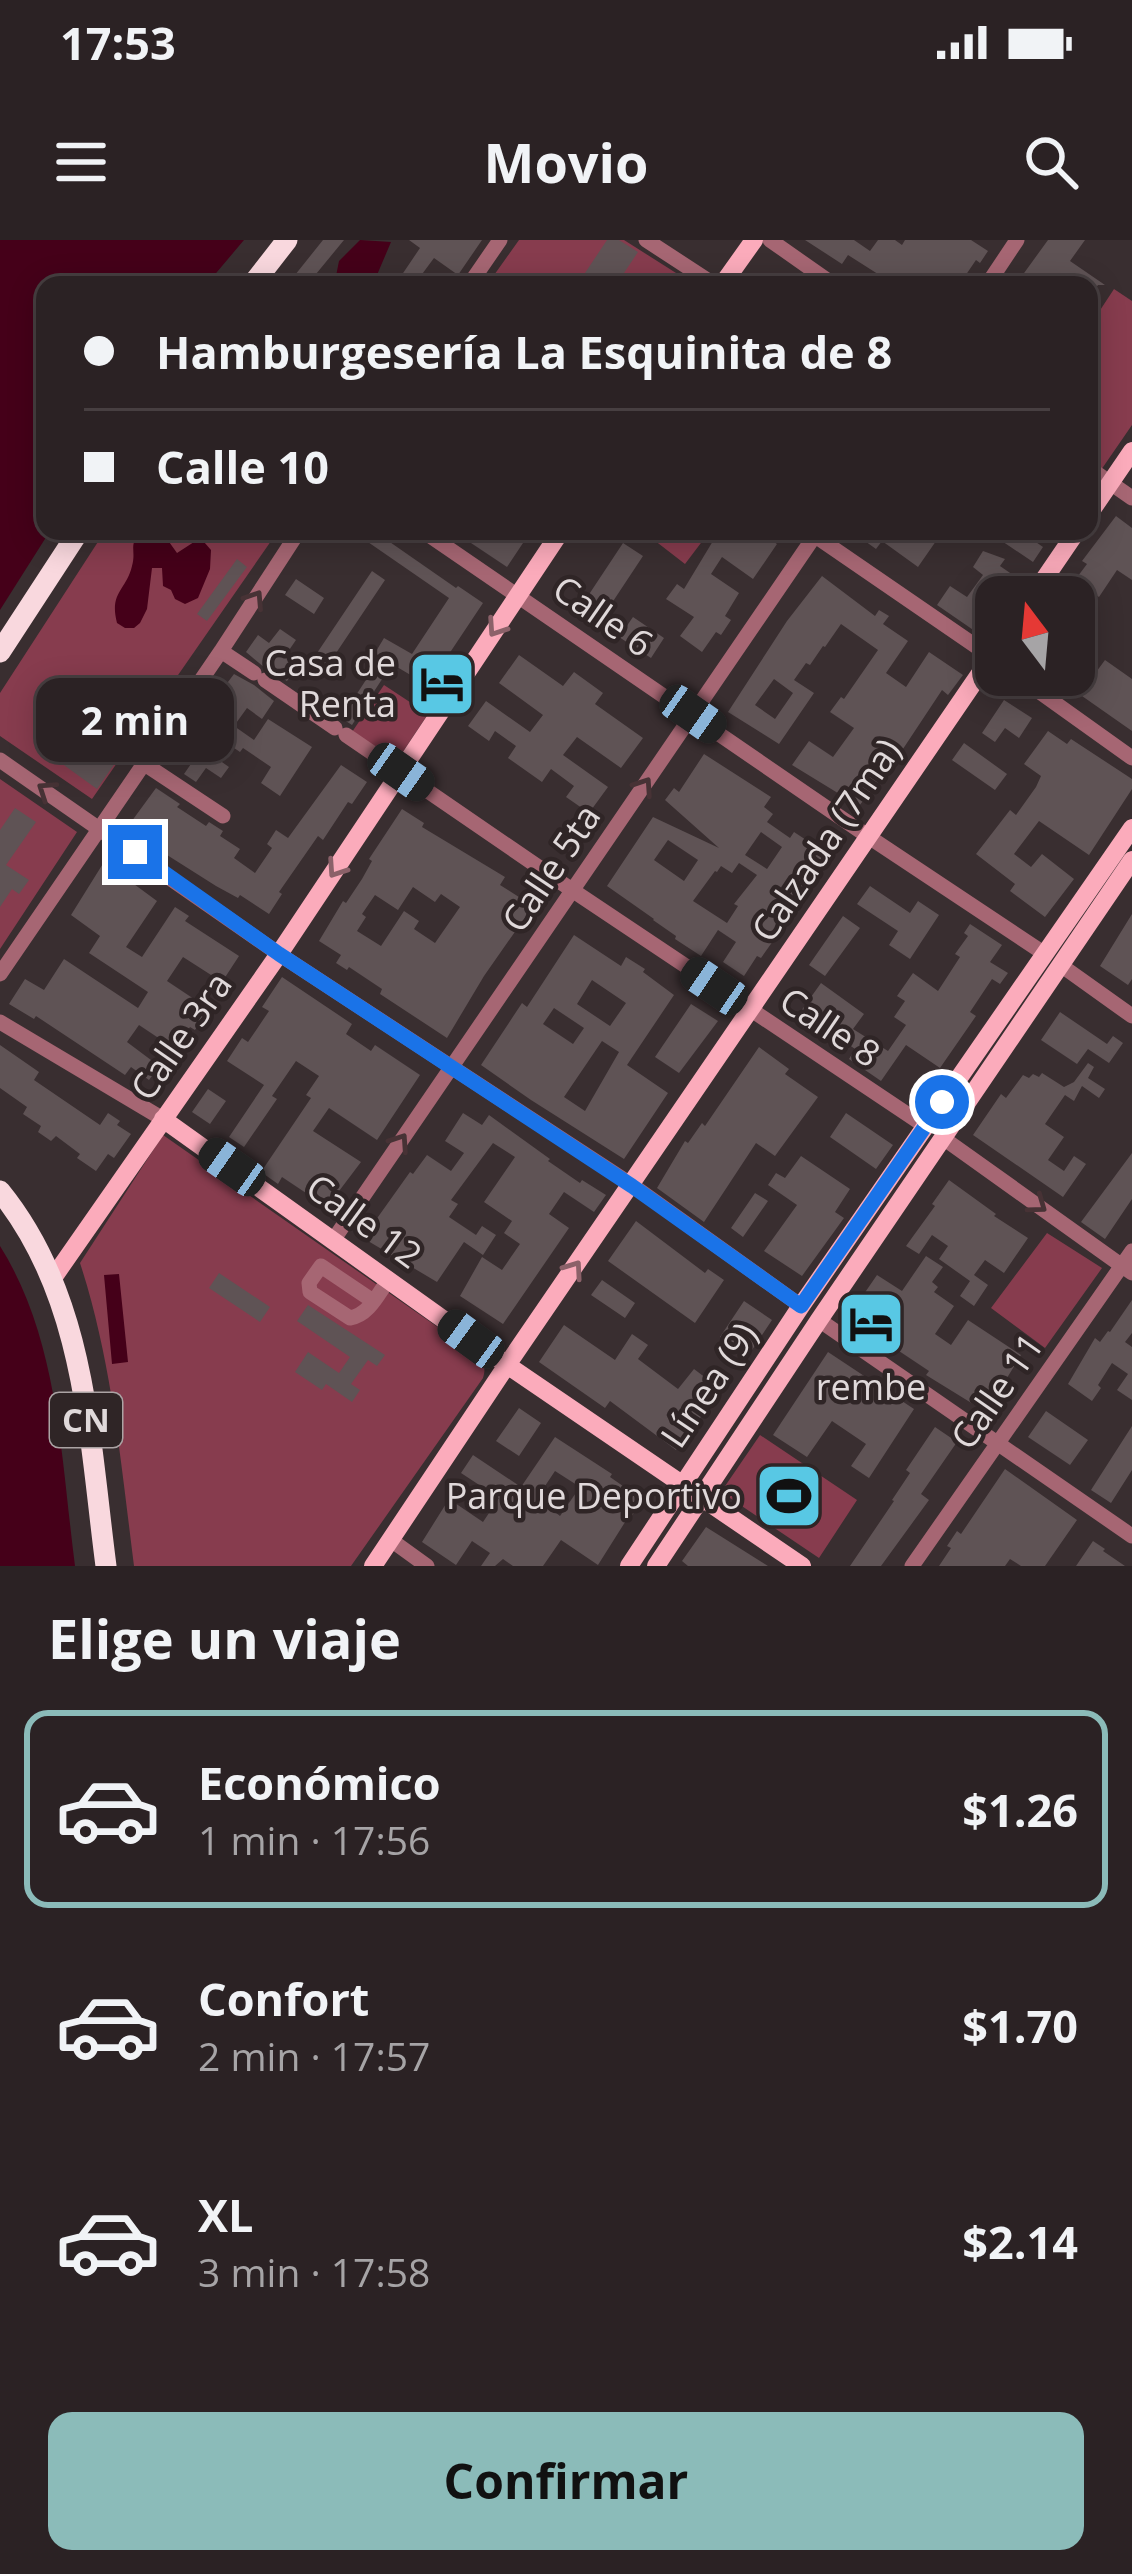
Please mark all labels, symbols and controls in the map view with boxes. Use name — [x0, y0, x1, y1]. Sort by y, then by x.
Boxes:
text: 17:53 — [60, 12, 176, 73]
text: Movio — [484, 125, 648, 199]
icon: menu — [48, 129, 114, 195]
icon: search — [1018, 129, 1084, 195]
text: Hamburgesería La Esquinita de 8 — [156, 321, 892, 382]
text: Calle 10 — [156, 436, 329, 497]
street label: Calle 6 — [544, 564, 663, 667]
north arrow — [975, 576, 1095, 696]
map controls — [975, 576, 1095, 696]
one-way arrow — [240, 591, 262, 613]
one-way arrow — [488, 615, 510, 637]
place label: Casa de Renta — [265, 638, 396, 728]
hotel icon: Casa de Renta — [407, 649, 477, 719]
callout: 2 min — [36, 678, 234, 762]
car — [653, 679, 733, 749]
text: 2 min — [81, 693, 189, 746]
street label: Calzada (7ma) — [740, 729, 912, 951]
car — [361, 737, 441, 807]
one-way arrow — [630, 777, 652, 799]
one-way arrow — [37, 783, 59, 805]
street label: Calle 5ta — [490, 794, 611, 941]
route end — [108, 825, 162, 879]
one-way arrow — [328, 855, 350, 877]
car — [674, 951, 754, 1021]
street label: Calle 3ra — [119, 962, 242, 1109]
street label: Calle 8 — [771, 975, 890, 1078]
route start — [915, 1075, 969, 1129]
car — [192, 1132, 272, 1202]
one-way arrow — [386, 1133, 408, 1155]
street label: Calle 12 — [297, 1162, 432, 1279]
one-way arrow — [1025, 1191, 1046, 1213]
one-way arrow — [560, 1260, 582, 1282]
hotel icon: rembe — [836, 1289, 906, 1359]
car — [431, 1303, 511, 1375]
street label: Línea (9) — [649, 1312, 768, 1457]
street label: Calle 11 — [939, 1323, 1054, 1459]
place label: rembe — [816, 1362, 926, 1411]
road number: CN — [50, 1393, 122, 1447]
sports icon: Parque Deportivo — [754, 1461, 824, 1531]
place label: Parque Deportivo — [446, 1471, 742, 1520]
text: Elige un viaje — [48, 1601, 401, 1675]
text: Económico — [198, 1752, 441, 1813]
icon: car — [54, 1755, 162, 1863]
text: $1.26 — [962, 1779, 1078, 1840]
text: 1 min · 17:56 — [198, 1813, 430, 1866]
text: Confort — [198, 1968, 369, 2029]
icon: car — [54, 1971, 162, 2079]
text: $1.70 — [962, 1995, 1078, 2056]
text: 2 min · 17:57 — [198, 2029, 430, 2082]
text: XL — [198, 2184, 253, 2245]
icon: car — [54, 2187, 162, 2295]
text: $2.14 — [962, 2211, 1078, 2272]
text: 3 min · 17:58 — [198, 2245, 430, 2298]
button: Confirmar — [48, 2412, 1084, 2550]

